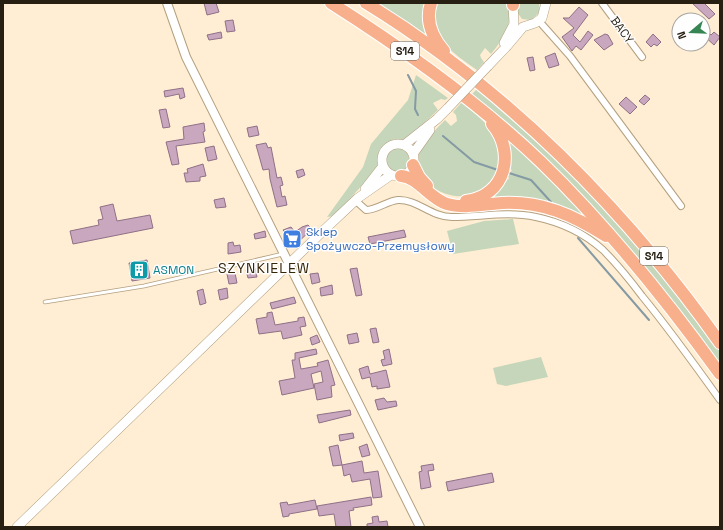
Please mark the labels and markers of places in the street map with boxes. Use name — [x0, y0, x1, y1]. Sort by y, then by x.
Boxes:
place label: Sklep Spożywczo-Przemysłowy — [306, 224, 455, 254]
supermarket icon: Sklep Spożywczo-Przemysłowy — [281, 228, 303, 250]
building icon: ASMON — [128, 259, 150, 281]
place label: ASMON — [153, 262, 194, 278]

